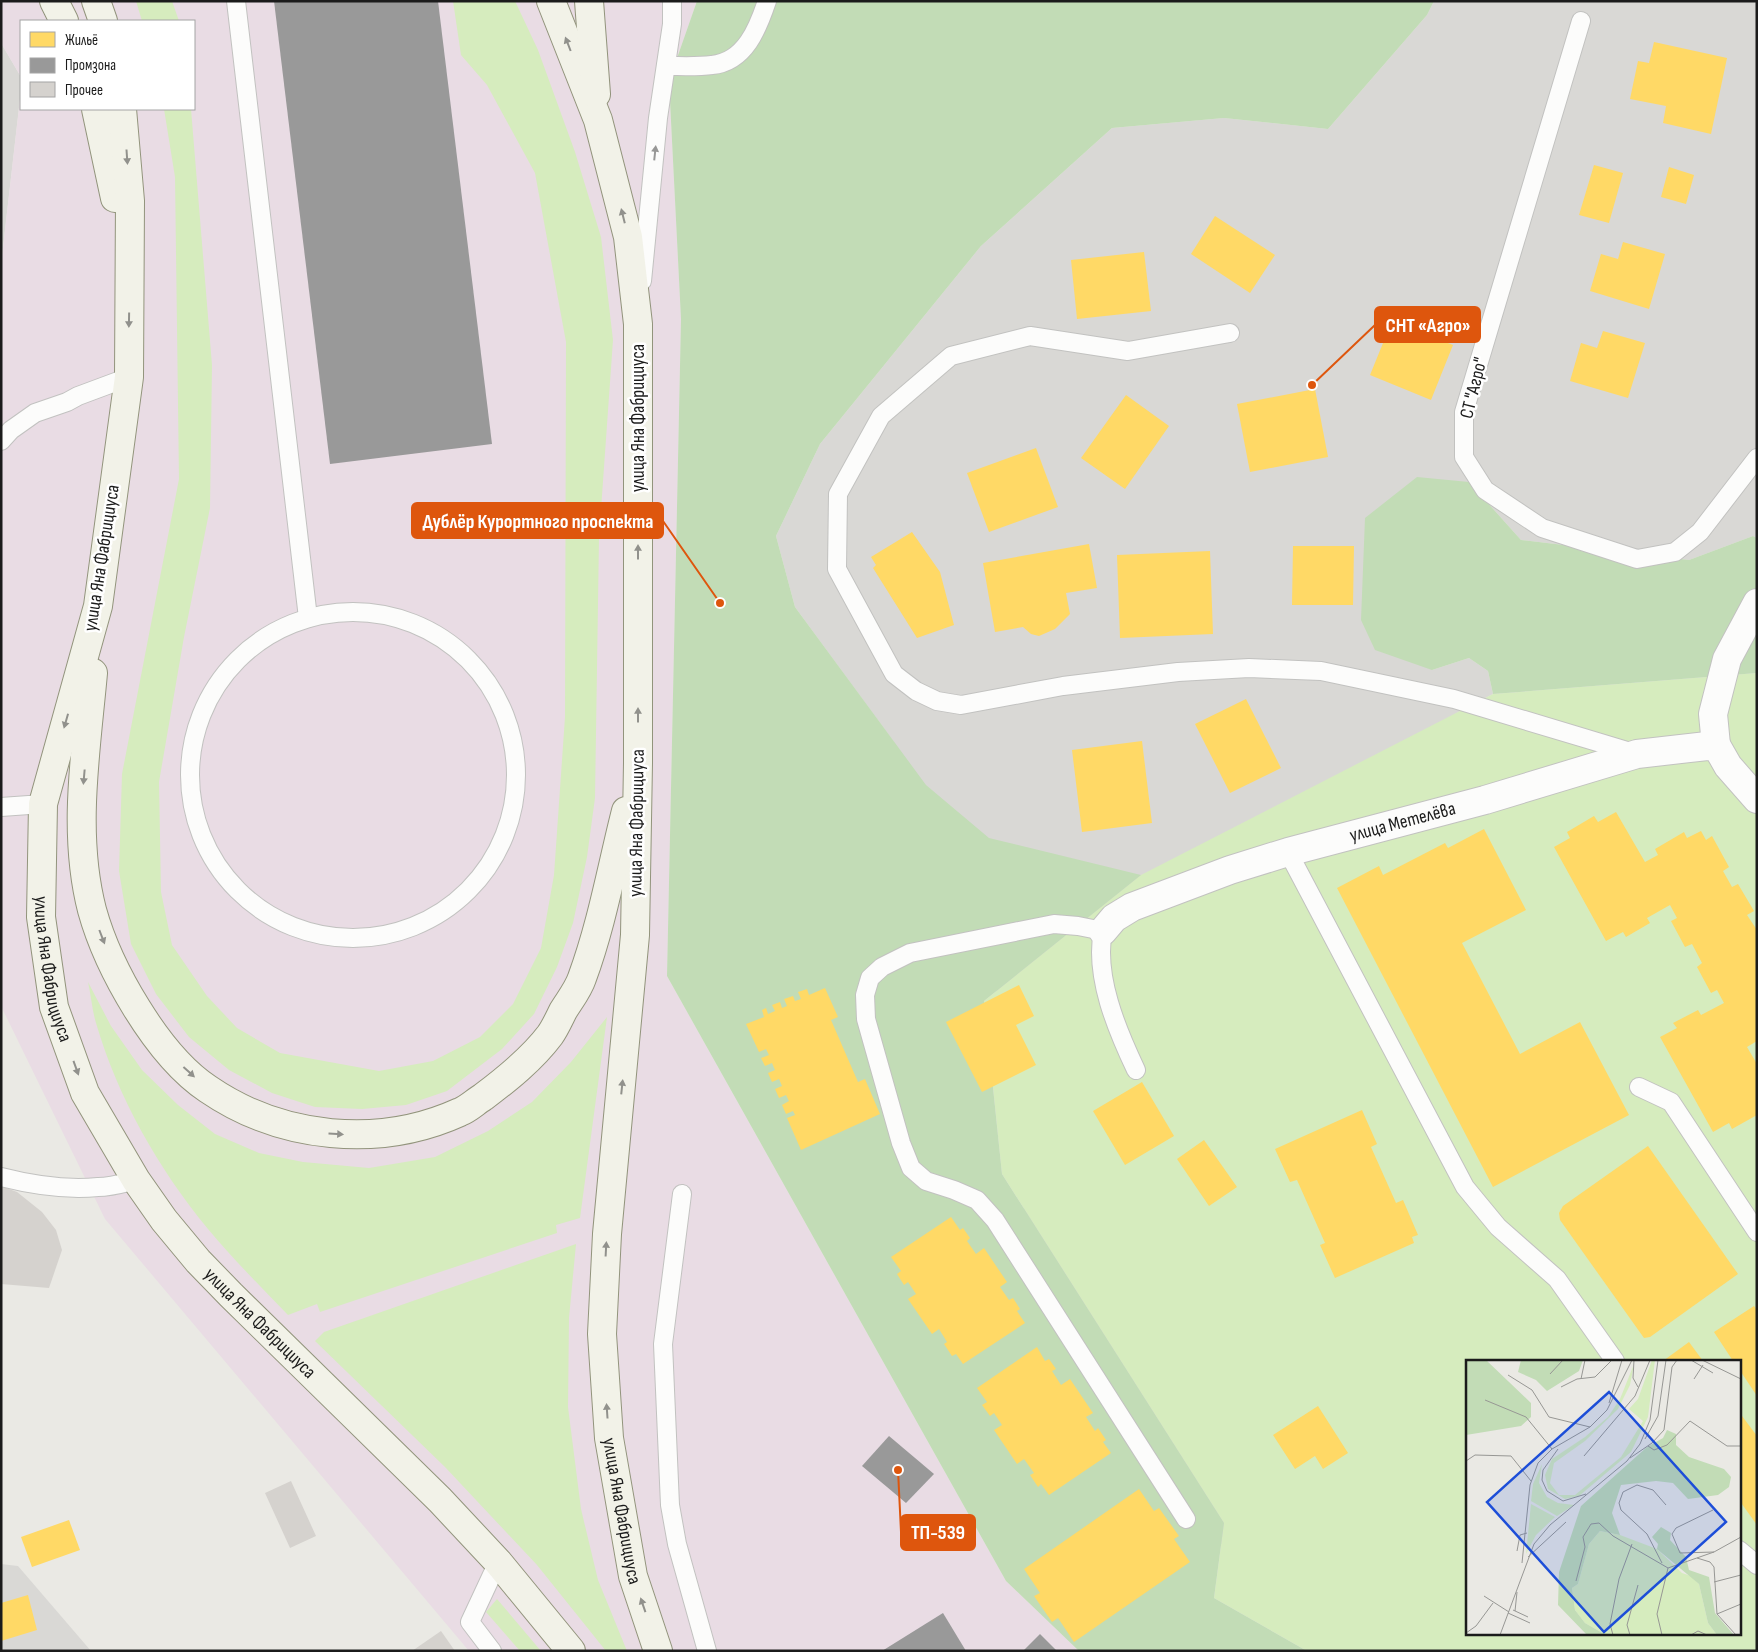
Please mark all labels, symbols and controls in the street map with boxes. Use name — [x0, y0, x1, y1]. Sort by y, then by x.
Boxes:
legend — [20, 20, 195, 110]
text: Жильё — [65, 31, 98, 50]
one-way arrow — [564, 37, 572, 52]
text: Промзона — [65, 56, 116, 75]
text: Прочее — [65, 81, 103, 100]
one-way arrow — [651, 145, 659, 161]
one-way arrow — [123, 150, 131, 166]
one-way arrow — [618, 208, 626, 223]
callout: СНТ «Агро» — [1375, 307, 1480, 342]
one-way arrow — [125, 312, 133, 328]
text: СНТ «Агро» — [1385, 314, 1471, 338]
street label: улица Яна Фабрициуса — [627, 344, 650, 492]
street label: СТ "Агро" — [1455, 355, 1493, 421]
street label: улица Яна Фабрициуса — [79, 483, 125, 633]
callout: Дублёр Курортного проспекта — [412, 503, 663, 538]
text: Дублёр Курортного проспекта — [422, 510, 654, 534]
one-way arrow — [634, 544, 642, 560]
one-way arrow — [634, 706, 642, 722]
one-way arrow — [62, 713, 70, 728]
street label: улица Яна Фабрициуса — [624, 749, 650, 897]
one-way arrow — [80, 769, 88, 785]
street label: улица Метелёва — [1347, 797, 1458, 847]
street label: улица Яна Фабрициуса — [29, 896, 77, 1045]
one-way arrow — [98, 930, 106, 945]
one-way arrow — [72, 1061, 80, 1076]
one-way arrow — [182, 1067, 195, 1078]
one-way arrow — [618, 1078, 626, 1094]
one-way arrow — [328, 1130, 344, 1138]
one-way arrow — [603, 1240, 611, 1256]
street label: улица Яна Фабрициуса — [199, 1263, 321, 1383]
inset map — [1466, 1360, 1740, 1634]
one-way arrow — [603, 1402, 611, 1418]
street label: улица Яна Фабрициуса — [598, 1436, 646, 1587]
callout: ТП-539 — [901, 1515, 975, 1550]
text: ТП-539 — [911, 1521, 965, 1545]
one-way arrow — [639, 1597, 646, 1612]

